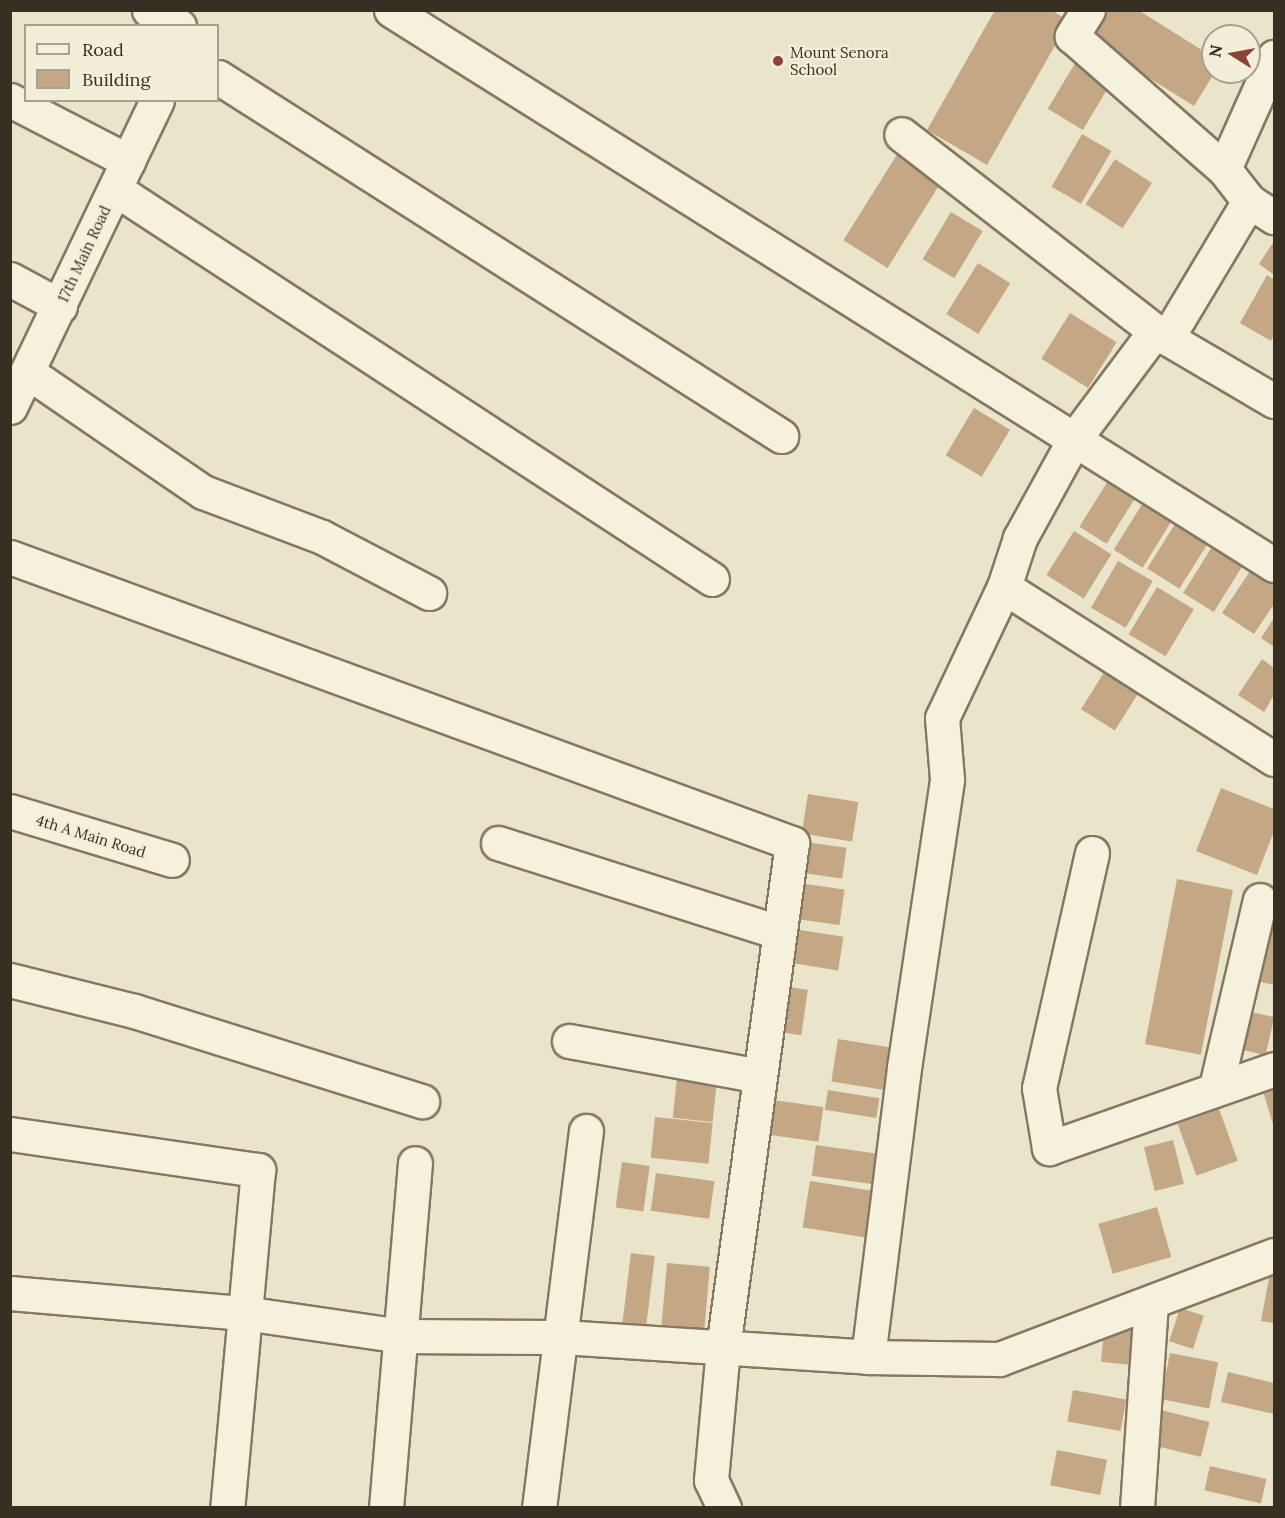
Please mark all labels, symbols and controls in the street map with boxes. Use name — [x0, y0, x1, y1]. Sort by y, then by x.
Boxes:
legend — [24, 24, 219, 102]
north arrow — [1201, 24, 1261, 84]
text: Road — [82, 38, 124, 61]
place label: Mount Senora School — [790, 43, 889, 78]
text: N — [1204, 43, 1226, 59]
marker: Mount Senora School — [771, 54, 785, 68]
text: Building — [82, 68, 150, 91]
street label: 17th Main Road — [54, 203, 114, 305]
street label: 4th A Main Road — [34, 811, 148, 861]

